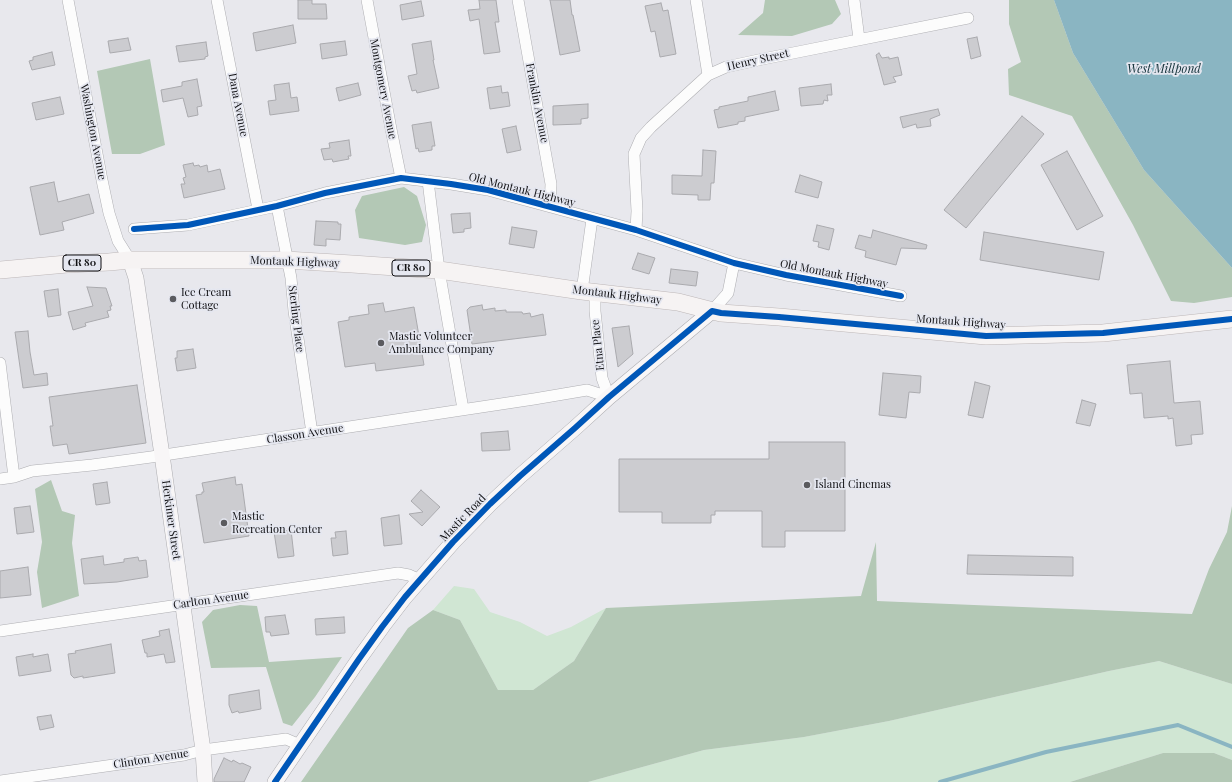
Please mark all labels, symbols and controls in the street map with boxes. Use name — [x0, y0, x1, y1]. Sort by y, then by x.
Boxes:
street label: Montgomery Avenue — [367, 38, 399, 140]
street label: Henry Street — [726, 46, 790, 74]
street label: Franklin Avenue — [523, 62, 551, 144]
water label: West Millpond — [1127, 62, 1201, 76]
street label: Dana Avenue — [225, 72, 251, 138]
street label: Washington Avenue — [77, 83, 109, 181]
street label: Old Montauk Highway — [467, 170, 577, 210]
street label: Montauk Highway — [250, 254, 340, 270]
road number: CR 80 — [63, 255, 101, 271]
street label: Old Montauk Highway — [779, 257, 889, 291]
road number: CR 80 — [392, 260, 430, 276]
street label: Montauk Highway — [572, 283, 662, 307]
street label: Sterling Place — [285, 285, 307, 353]
place label: Ice Cream Cottage — [181, 286, 231, 312]
marker: Ice Cream Cottage — [168, 294, 178, 304]
street label: Montauk Highway — [916, 312, 1006, 332]
street label: Etna Place — [589, 319, 607, 371]
place label: Mastic Volunteer Ambulance Company — [389, 330, 494, 356]
marker: Mastic Volunteer Ambulance Company — [376, 338, 386, 348]
street label: Classon Avenue — [266, 421, 344, 447]
place label: Island Cinemas — [815, 478, 891, 492]
street label: Herkimer Street — [159, 479, 183, 561]
marker: Island Cinemas — [802, 480, 812, 490]
street label: Mastic Road — [437, 492, 489, 544]
place label: Mastic Recreation Center — [232, 510, 322, 536]
marker: Mastic Recreation Center — [219, 518, 229, 528]
street label: Carlton Avenue — [172, 588, 250, 612]
street label: Clinton Avenue — [112, 747, 190, 771]

